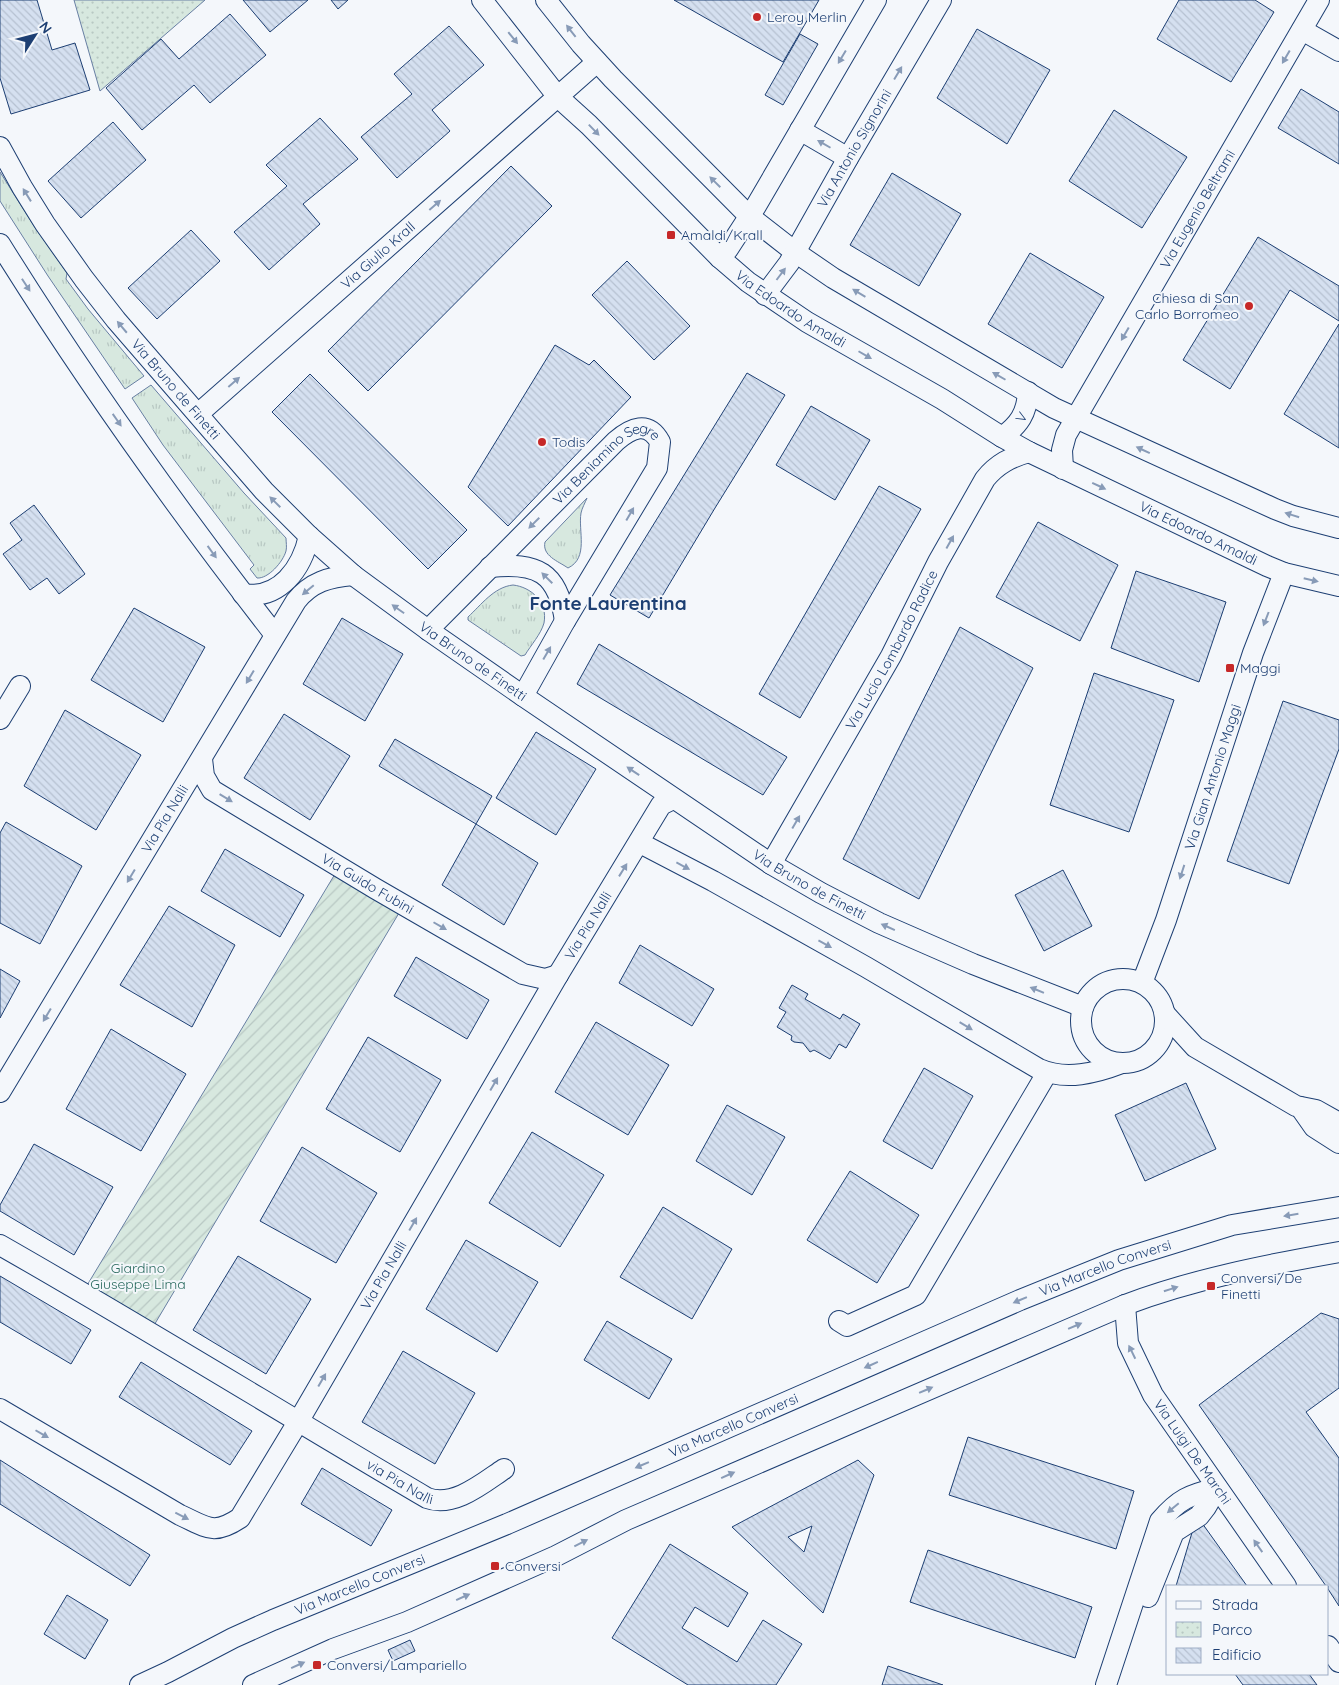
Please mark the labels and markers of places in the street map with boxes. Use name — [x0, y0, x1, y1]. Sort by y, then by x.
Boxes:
place label: Leroy Merlin — [767, 8, 847, 26]
marker: Leroy Merlin — [751, 11, 763, 23]
place label: Amaldi/Krall — [681, 226, 763, 244]
marker: Amaldi/Krall — [665, 229, 677, 241]
place label: Chiesa di San Carlo Borromeo — [1135, 289, 1239, 323]
marker: Chiesa di San Carlo Borromeo — [1243, 300, 1255, 312]
place label: Todis — [552, 433, 585, 451]
marker: Todis — [536, 436, 548, 448]
place label: Maggi — [1240, 659, 1281, 677]
marker: Maggi — [1224, 662, 1236, 674]
place label: Conversi/De Finetti — [1221, 1269, 1302, 1303]
marker: Conversi/De Finetti — [1205, 1280, 1217, 1292]
place label: Conversi — [505, 1557, 561, 1575]
marker: Conversi — [489, 1560, 501, 1572]
place label: Conversi/Lampariello — [327, 1656, 467, 1674]
marker: Conversi/Lampariello — [311, 1659, 323, 1671]

